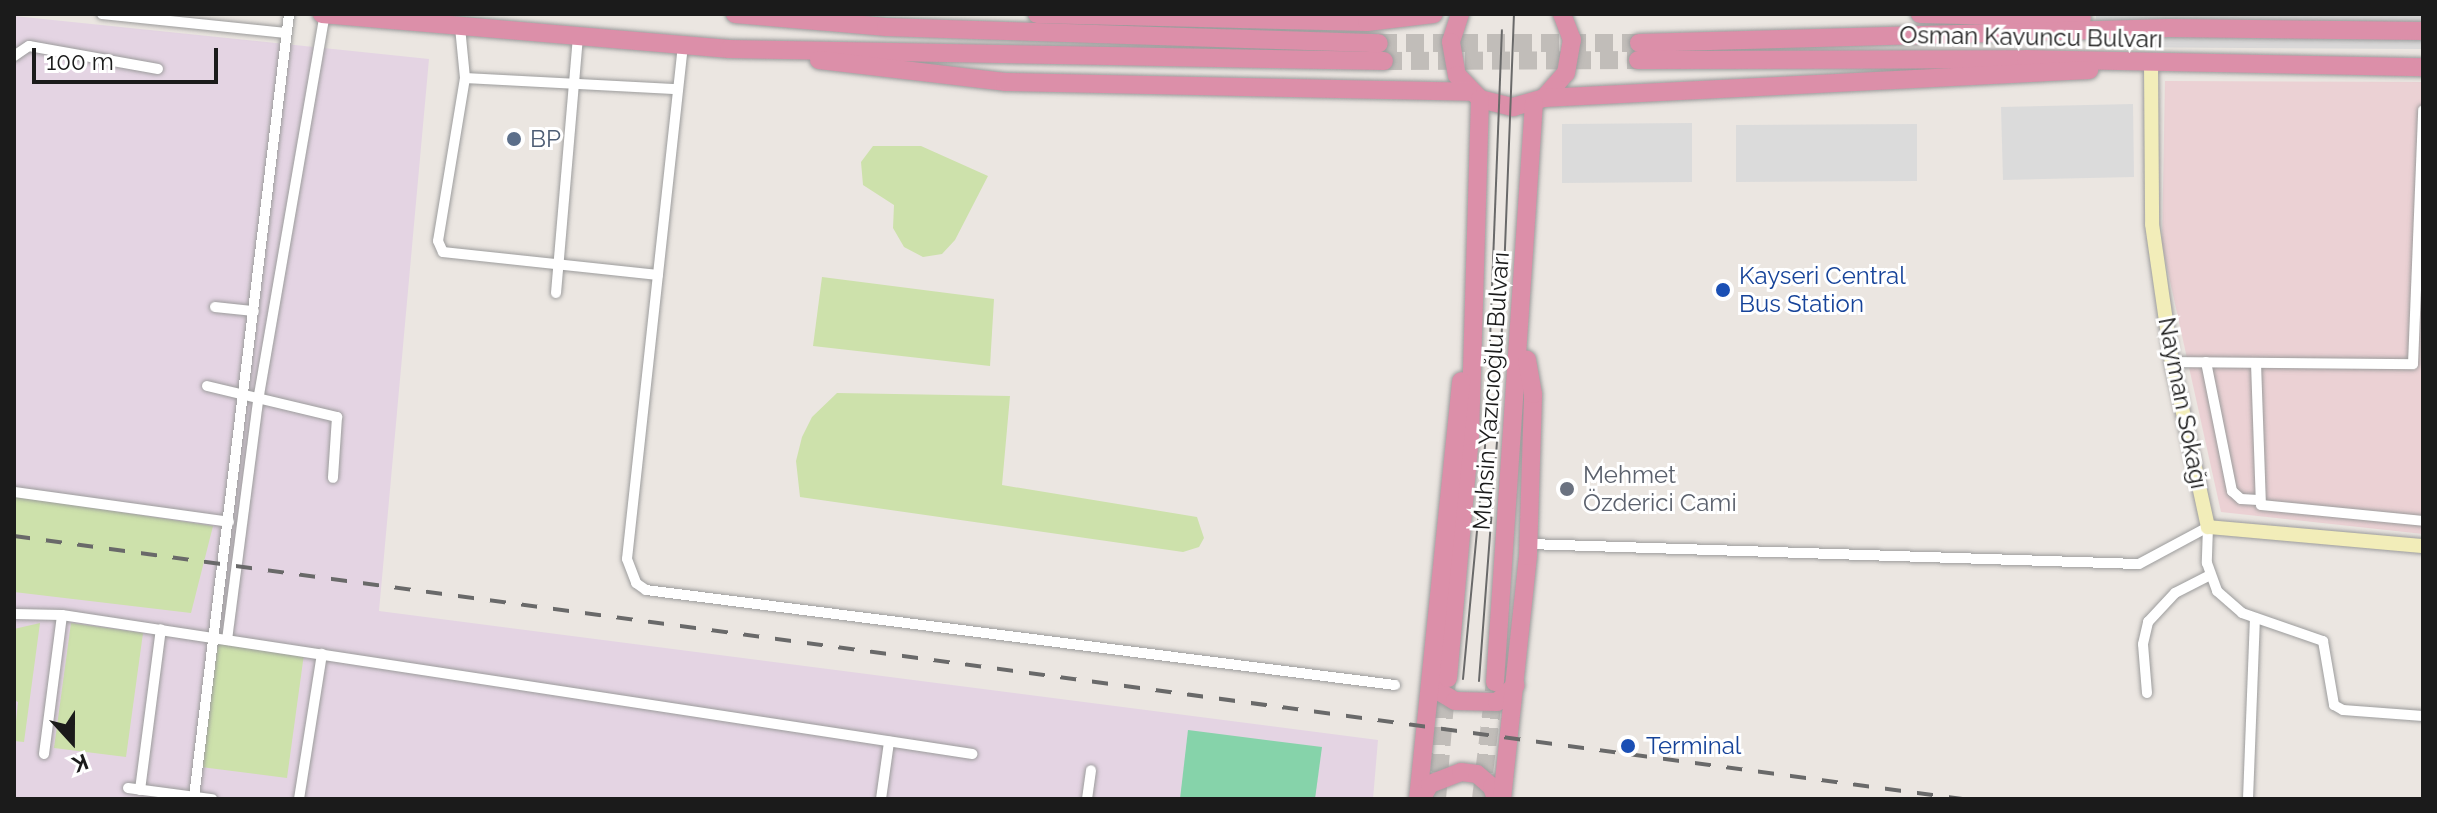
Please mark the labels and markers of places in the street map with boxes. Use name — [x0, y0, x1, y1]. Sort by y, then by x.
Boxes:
place label: BP — [530, 125, 561, 153]
marker: BP — [505, 130, 523, 148]
place label: Kayseri Central Bus Station — [1739, 262, 1906, 318]
marker: Kayseri Central Bus Station — [1714, 281, 1732, 299]
place label: Mehmet Özderici Cami — [1583, 461, 1737, 517]
marker: Mehmet Özderici Cami — [1558, 480, 1576, 498]
place label: Terminal — [1646, 732, 1741, 760]
marker: Terminal — [1617, 735, 1639, 757]

